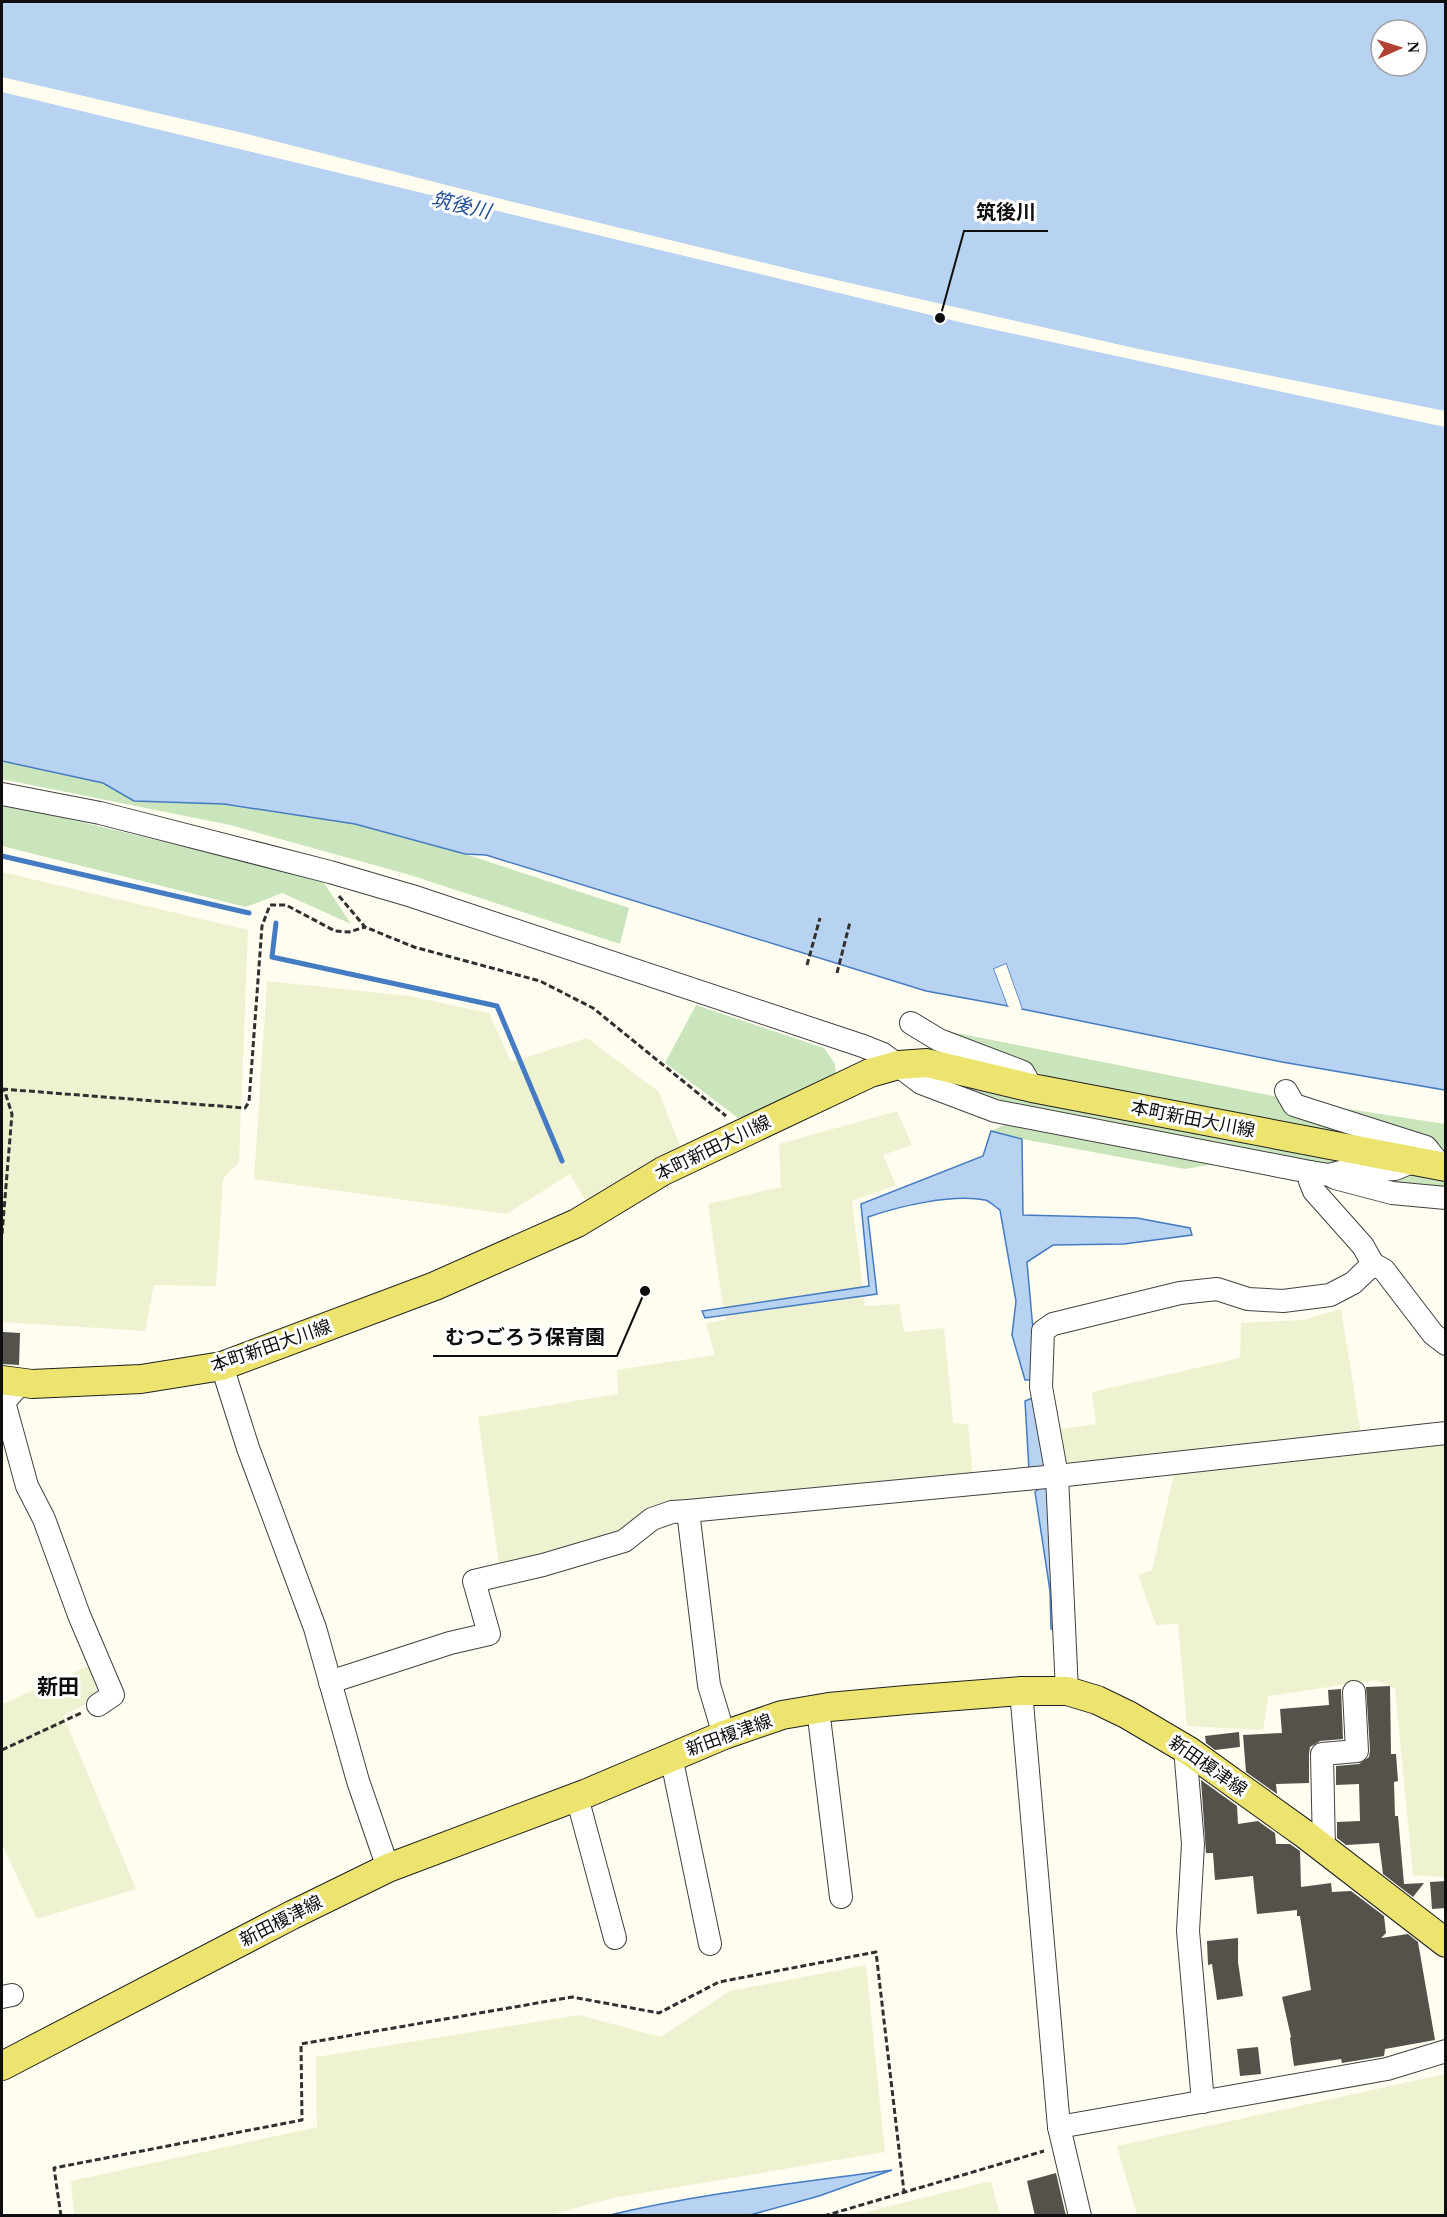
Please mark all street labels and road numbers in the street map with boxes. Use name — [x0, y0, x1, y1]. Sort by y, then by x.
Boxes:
street label: 本町新田大川線 — [1129, 1097, 1257, 1141]
street label: 本町新田大川線 — [652, 1111, 774, 1185]
street label: 本町新田大川線 — [208, 1316, 334, 1376]
street label: 新田榎津線 — [683, 1710, 775, 1760]
street label: 新田榎津線 — [1165, 1732, 1251, 1800]
street label: 新田榎津線 — [236, 1892, 326, 1950]

